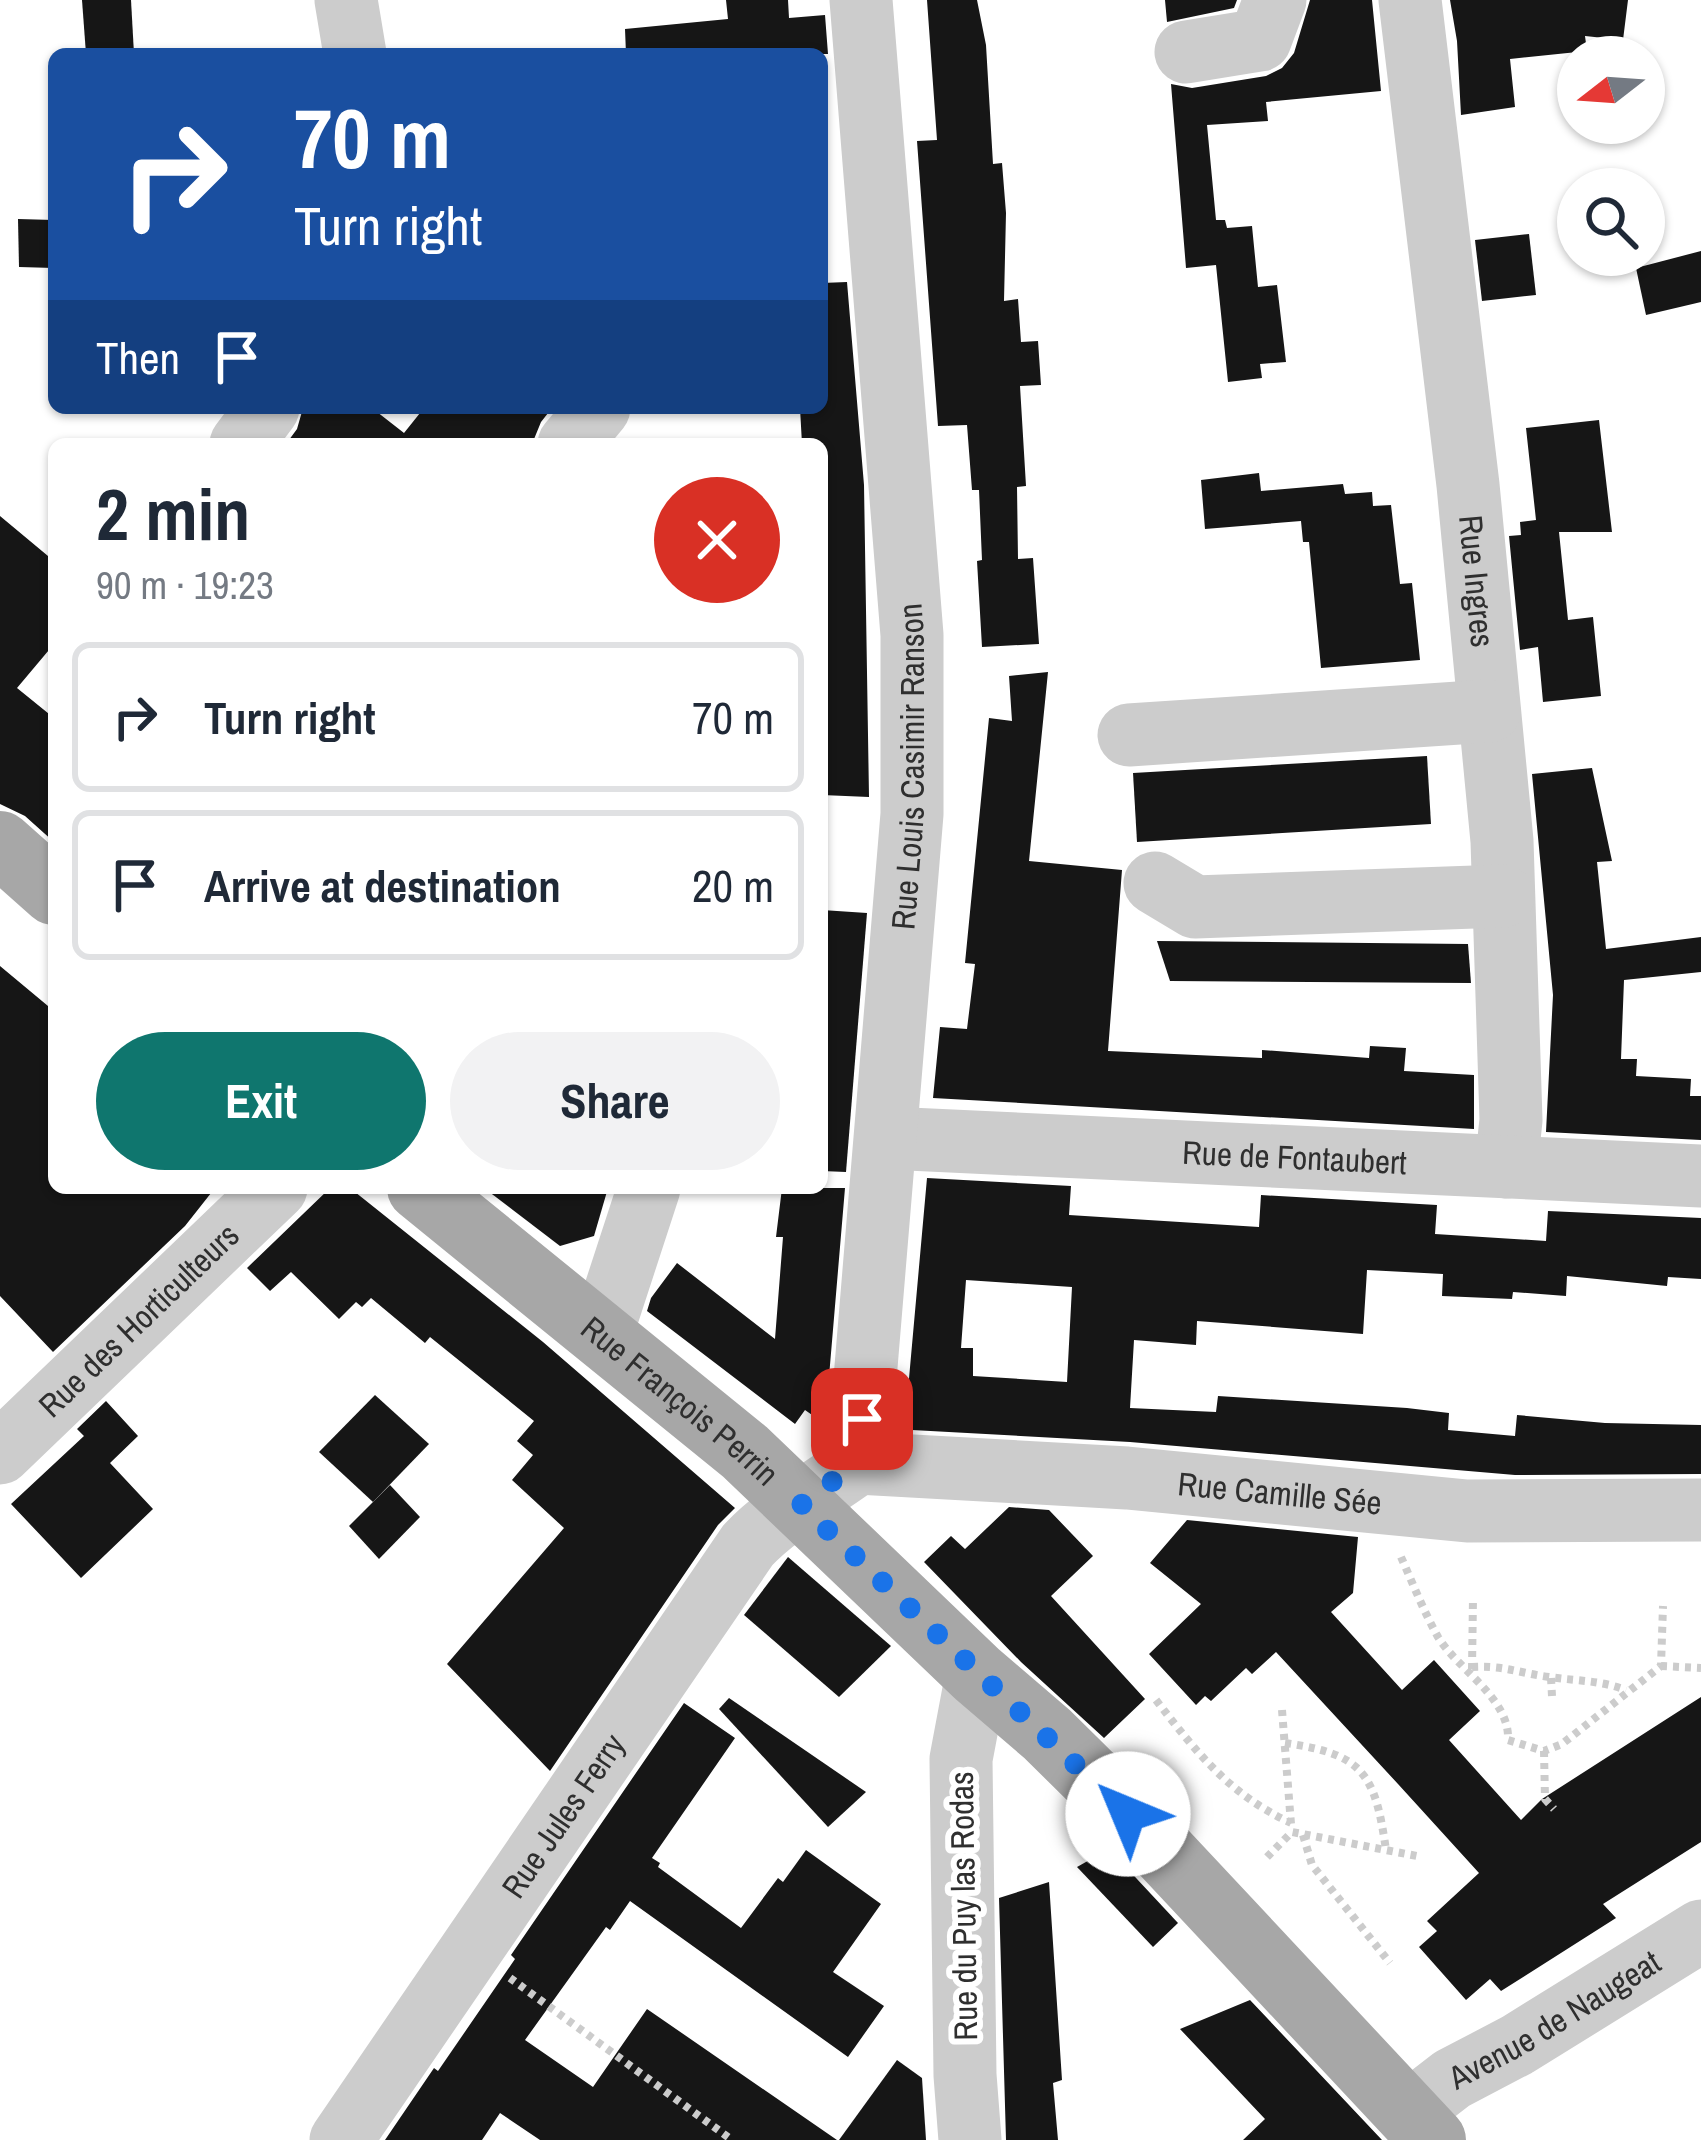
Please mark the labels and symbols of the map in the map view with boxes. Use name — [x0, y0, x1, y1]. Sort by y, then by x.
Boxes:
north arrow — [1557, 36, 1665, 144]
street label: Rue Ingres — [1449, 513, 1505, 649]
street label: Rue Louis Casimir Ranson — [880, 602, 934, 931]
street label: Rue de Fontaubert — [1181, 1130, 1408, 1184]
street label: Rue des Horticulteurs — [29, 1213, 248, 1427]
street label: Rue François Perrin — [572, 1306, 789, 1495]
pin — [811, 1368, 913, 1470]
street label: Rue Camille Sée — [1176, 1461, 1384, 1525]
street label: Rue Jules Ferry — [491, 1724, 635, 1906]
position arrow — [1065, 1751, 1191, 1877]
street label: Rue du Puy las Rodas — [939, 1771, 987, 2041]
street label: Avenue de Naugeat — [1440, 1940, 1668, 2099]

